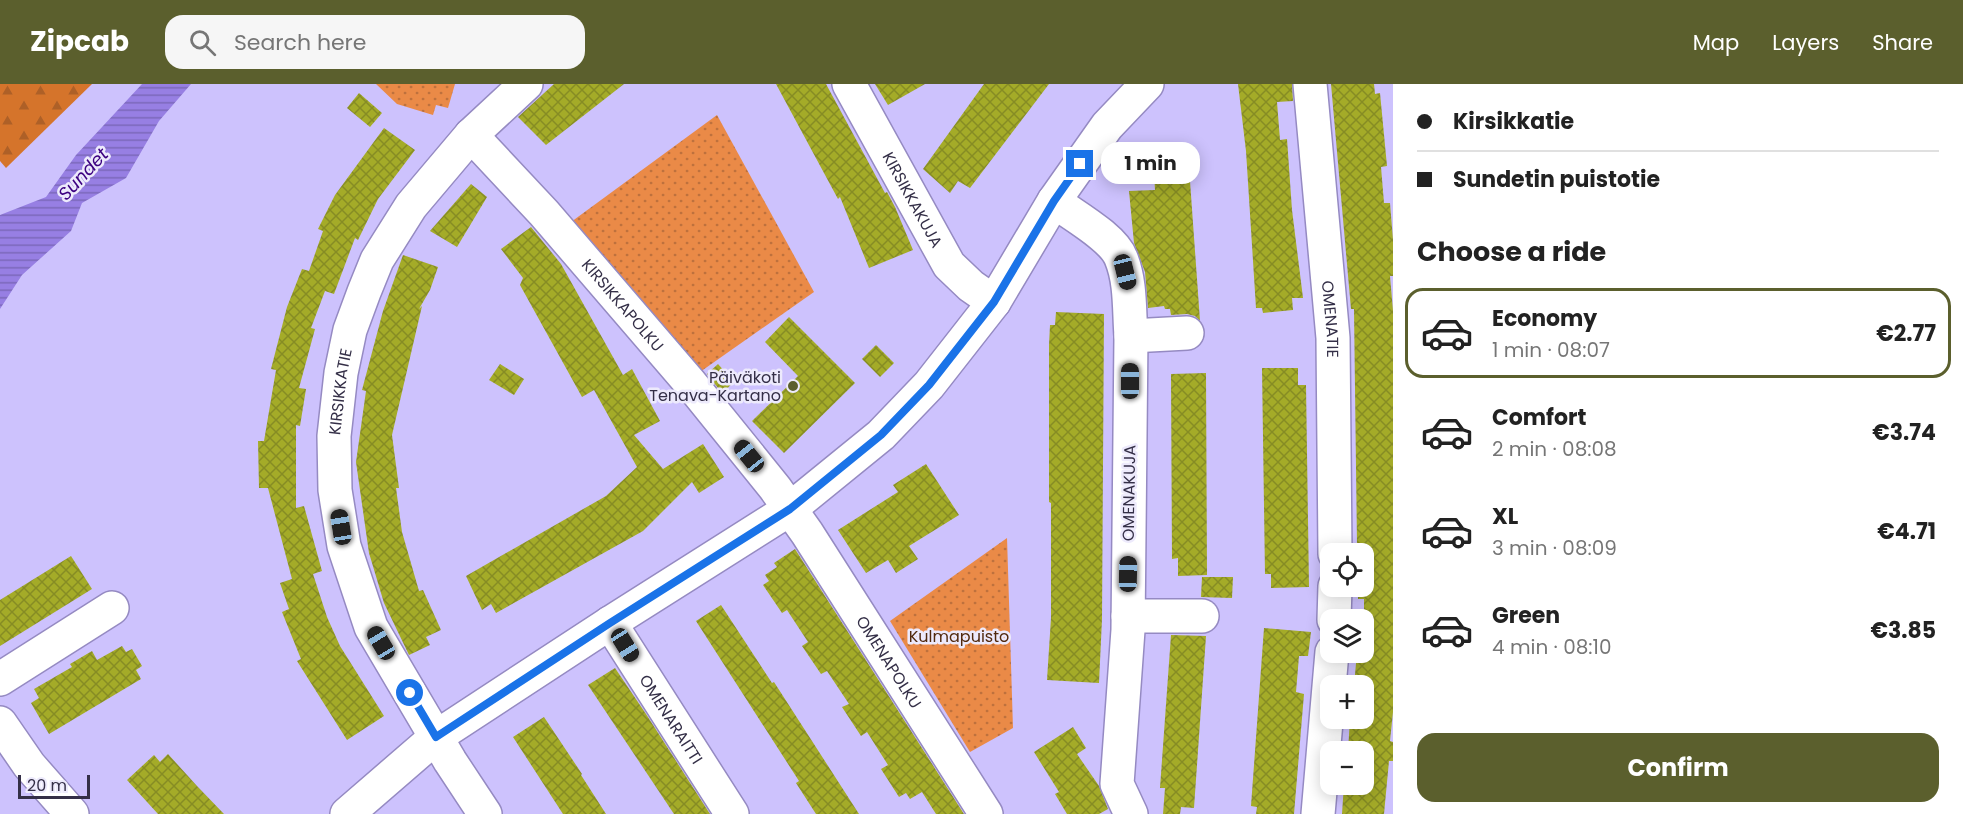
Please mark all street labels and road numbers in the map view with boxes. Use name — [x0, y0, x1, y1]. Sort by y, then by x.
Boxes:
street label: KIRSIKKAKUJA — [877, 147, 949, 252]
street label: KIRSIKKAPOLKU — [577, 253, 669, 356]
street label: OMENATIE — [1316, 279, 1345, 358]
street label: KIRSIKKATIE — [323, 346, 357, 436]
street label: OMENAKUJA — [1117, 444, 1141, 541]
street label: OMENAPOLKU — [851, 611, 927, 713]
street label: OMENARAITTI — [634, 670, 709, 768]

